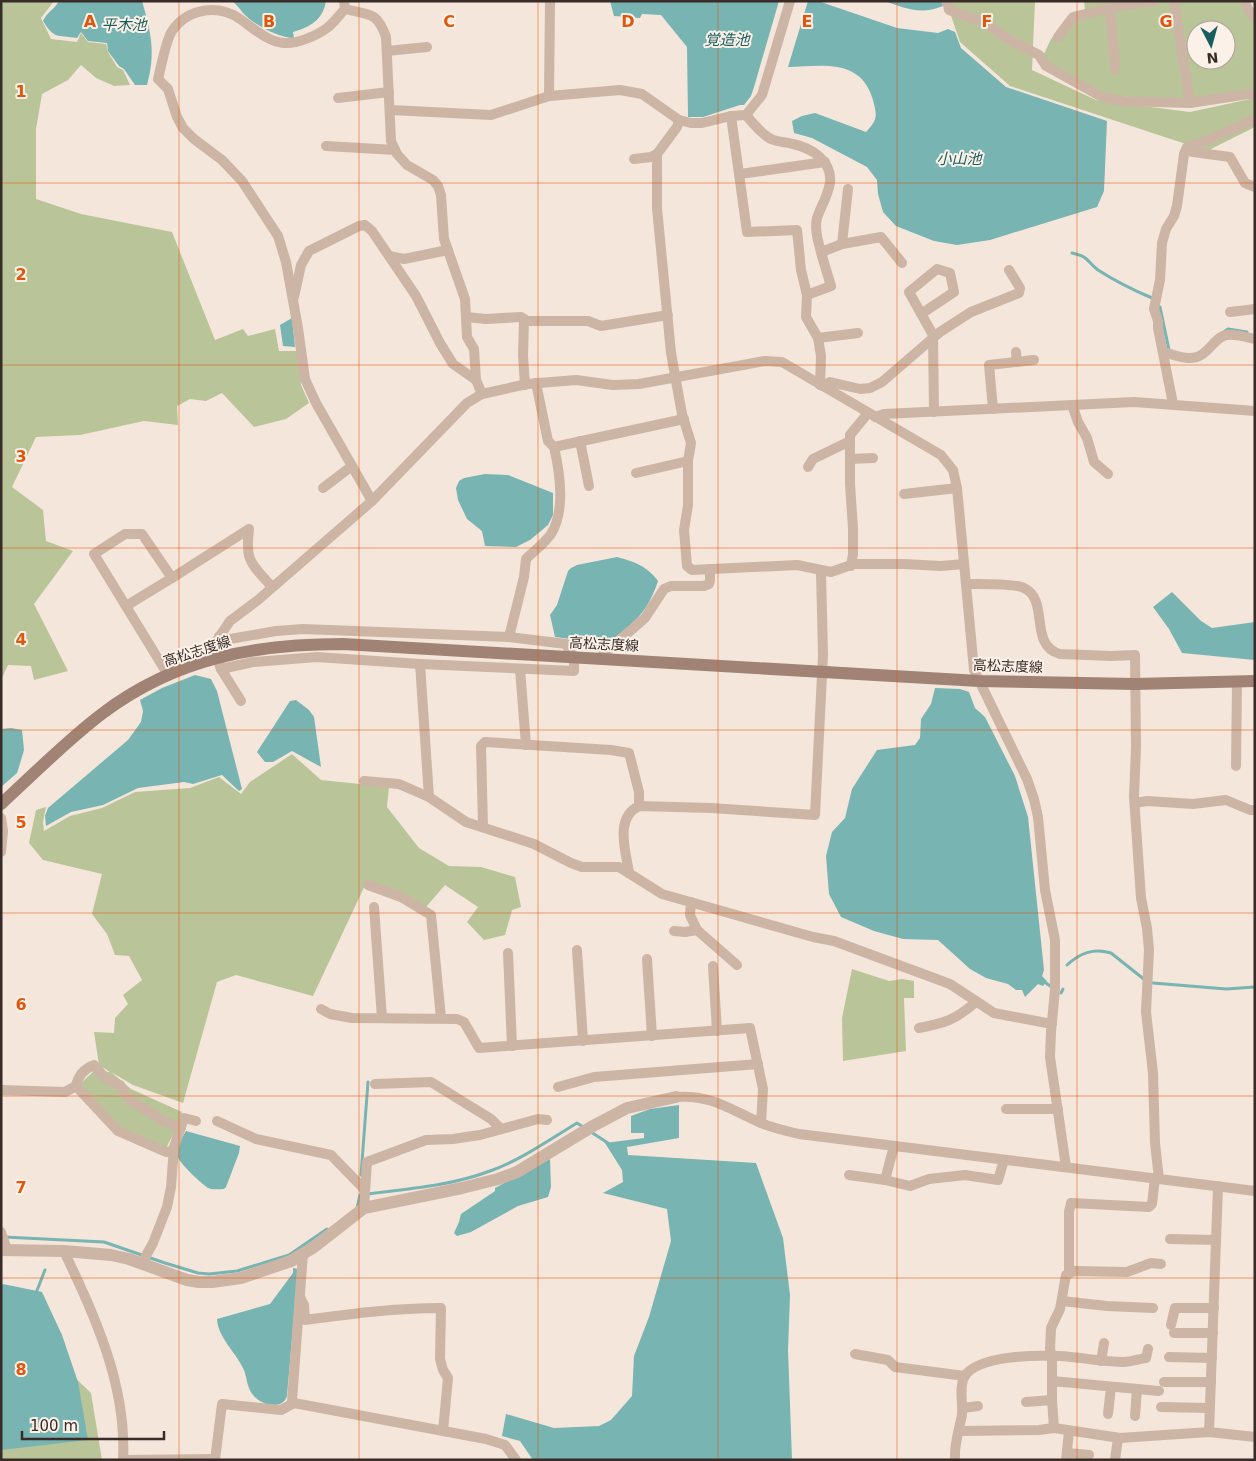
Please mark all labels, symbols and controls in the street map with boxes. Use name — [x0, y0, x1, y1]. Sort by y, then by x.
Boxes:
text: A — [84, 12, 97, 31]
text: B — [263, 12, 275, 31]
text: C — [443, 12, 455, 31]
text: D — [621, 12, 635, 31]
text: E — [802, 12, 812, 31]
text: F — [982, 12, 992, 31]
text: G — [1159, 12, 1173, 31]
water label: 平木池 — [101, 16, 148, 34]
north arrow — [1186, 20, 1236, 70]
water label: 覚造池 — [704, 31, 751, 49]
text: N — [1206, 49, 1219, 66]
text: 1 — [15, 82, 27, 101]
water label: 小山池 — [936, 150, 983, 168]
text: 2 — [15, 265, 27, 284]
text: 3 — [15, 447, 27, 466]
text: 4 — [15, 630, 27, 649]
street label: 高松志度線 — [161, 633, 233, 669]
street label: 高松志度線 — [569, 634, 639, 654]
street label: 高松志度線 — [973, 657, 1043, 675]
text: 5 — [15, 813, 27, 832]
text: 6 — [15, 995, 27, 1014]
text: 7 — [15, 1178, 27, 1197]
text: 8 — [15, 1360, 27, 1379]
scale bar — [22, 1408, 165, 1440]
text: 100 m — [30, 1417, 78, 1435]

